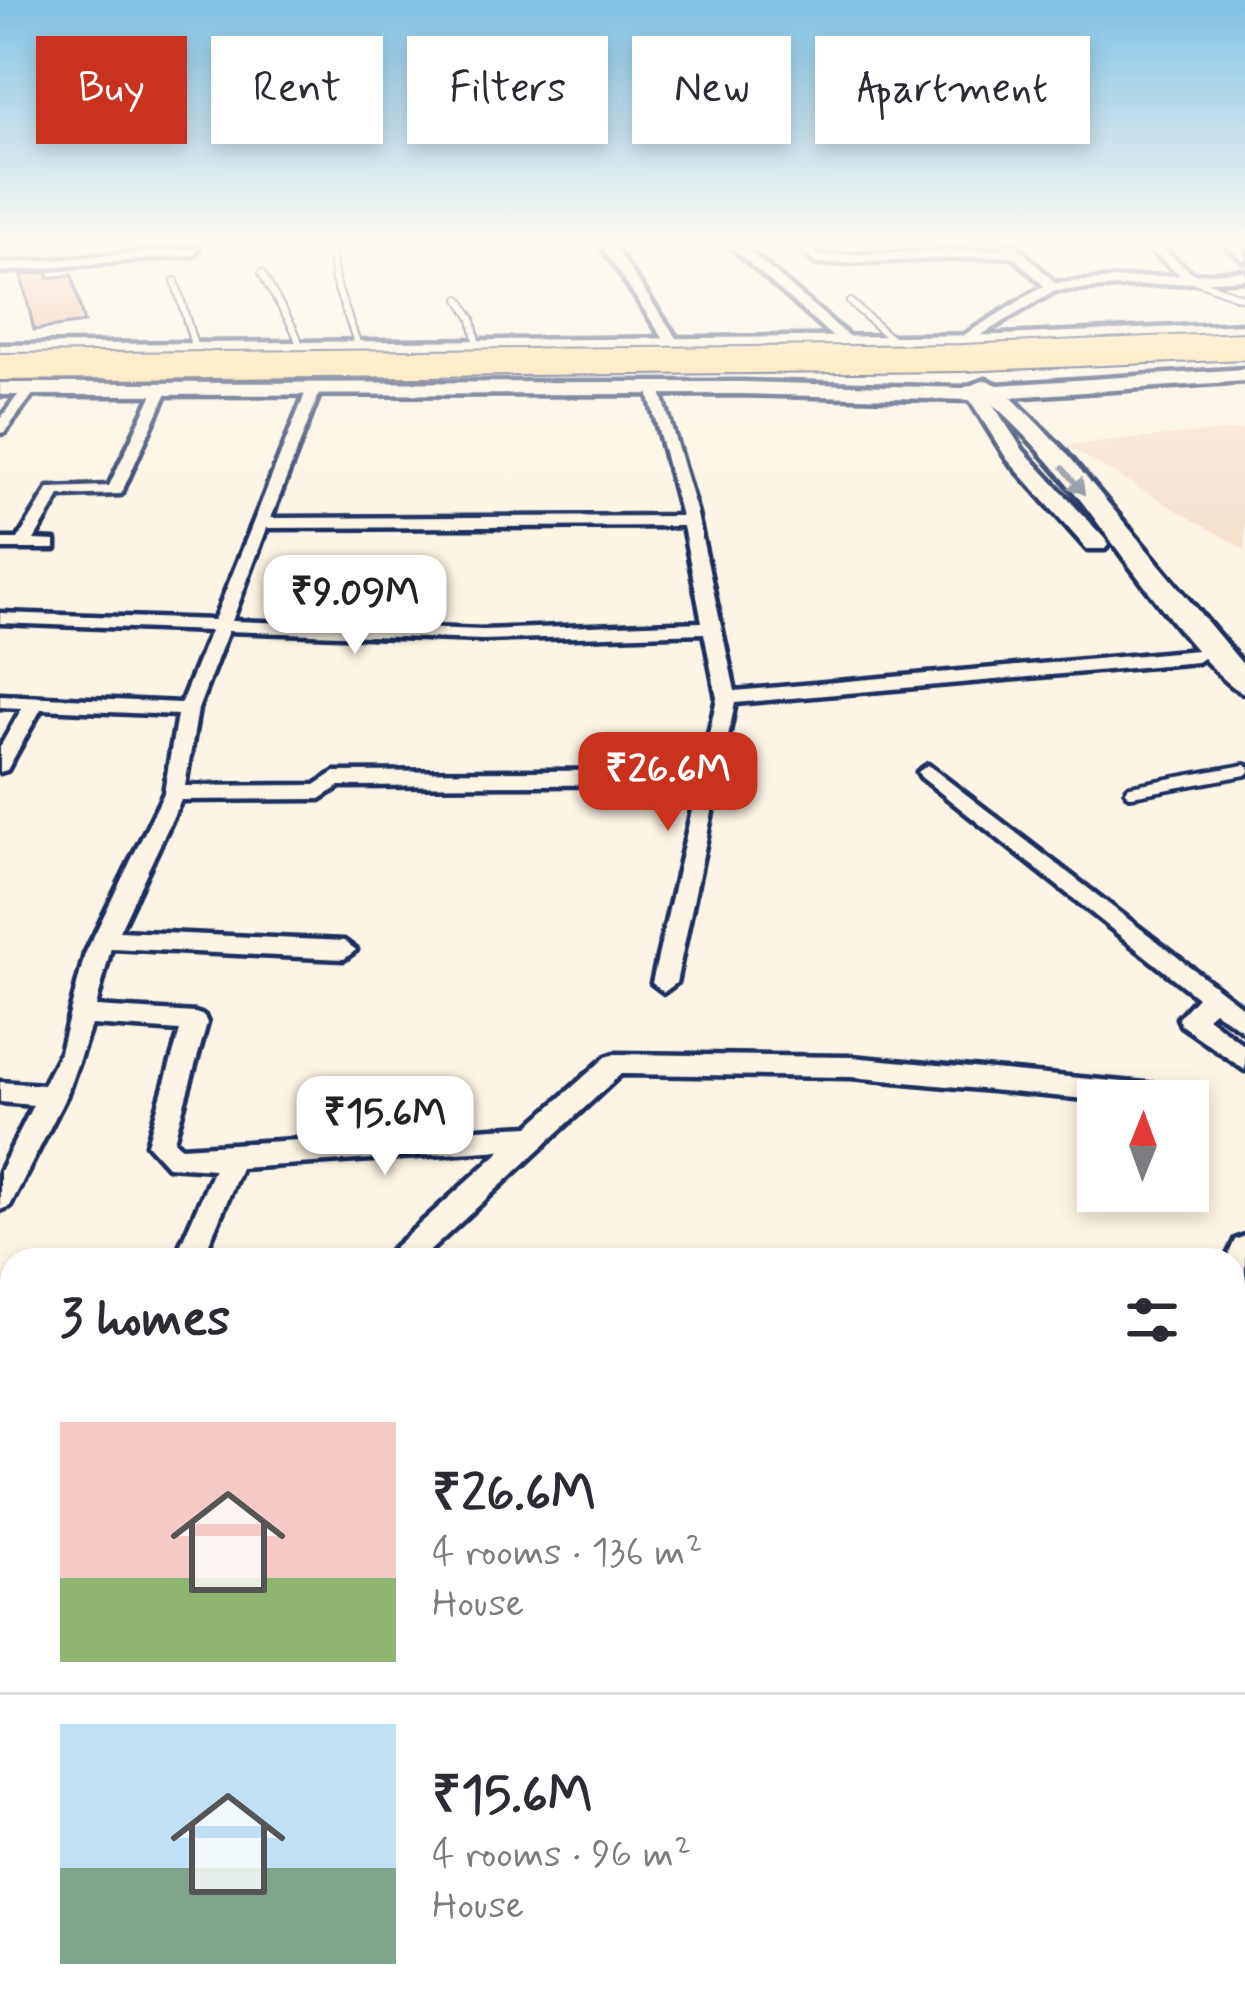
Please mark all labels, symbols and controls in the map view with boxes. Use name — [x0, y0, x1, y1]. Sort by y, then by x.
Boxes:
chip: Buy — [36, 36, 187, 144]
chip: Rent — [211, 36, 383, 144]
chip: Filters — [407, 36, 608, 144]
chip: New — [632, 36, 791, 144]
chip: Apartment — [815, 36, 1090, 144]
one-way arrow — [1060, 464, 1085, 495]
pin: ₹9.09M — [257, 555, 453, 657]
text: ₹9.09M — [291, 568, 419, 619]
pin: ₹26.6M — [570, 732, 766, 834]
text: ₹26.6M — [605, 745, 731, 796]
pin: ₹15.6M — [287, 1076, 483, 1178]
north arrow — [1077, 1080, 1209, 1212]
map controls — [1077, 1080, 1209, 1212]
text: ₹15.6M — [324, 1089, 446, 1140]
text: 3 homes — [60, 1287, 230, 1353]
icon: filters — [1119, 1287, 1185, 1353]
text: ₹26.6M — [432, 1462, 596, 1528]
icon: home — [156, 1470, 300, 1614]
text: 4 rooms · 136 m² — [432, 1528, 703, 1579]
text: House — [432, 1579, 524, 1630]
text: ₹15.6M — [432, 1764, 593, 1830]
icon: home — [156, 1772, 300, 1916]
text: 4 rooms · 96 m² — [432, 1830, 691, 1881]
text: House — [432, 1881, 524, 1932]

